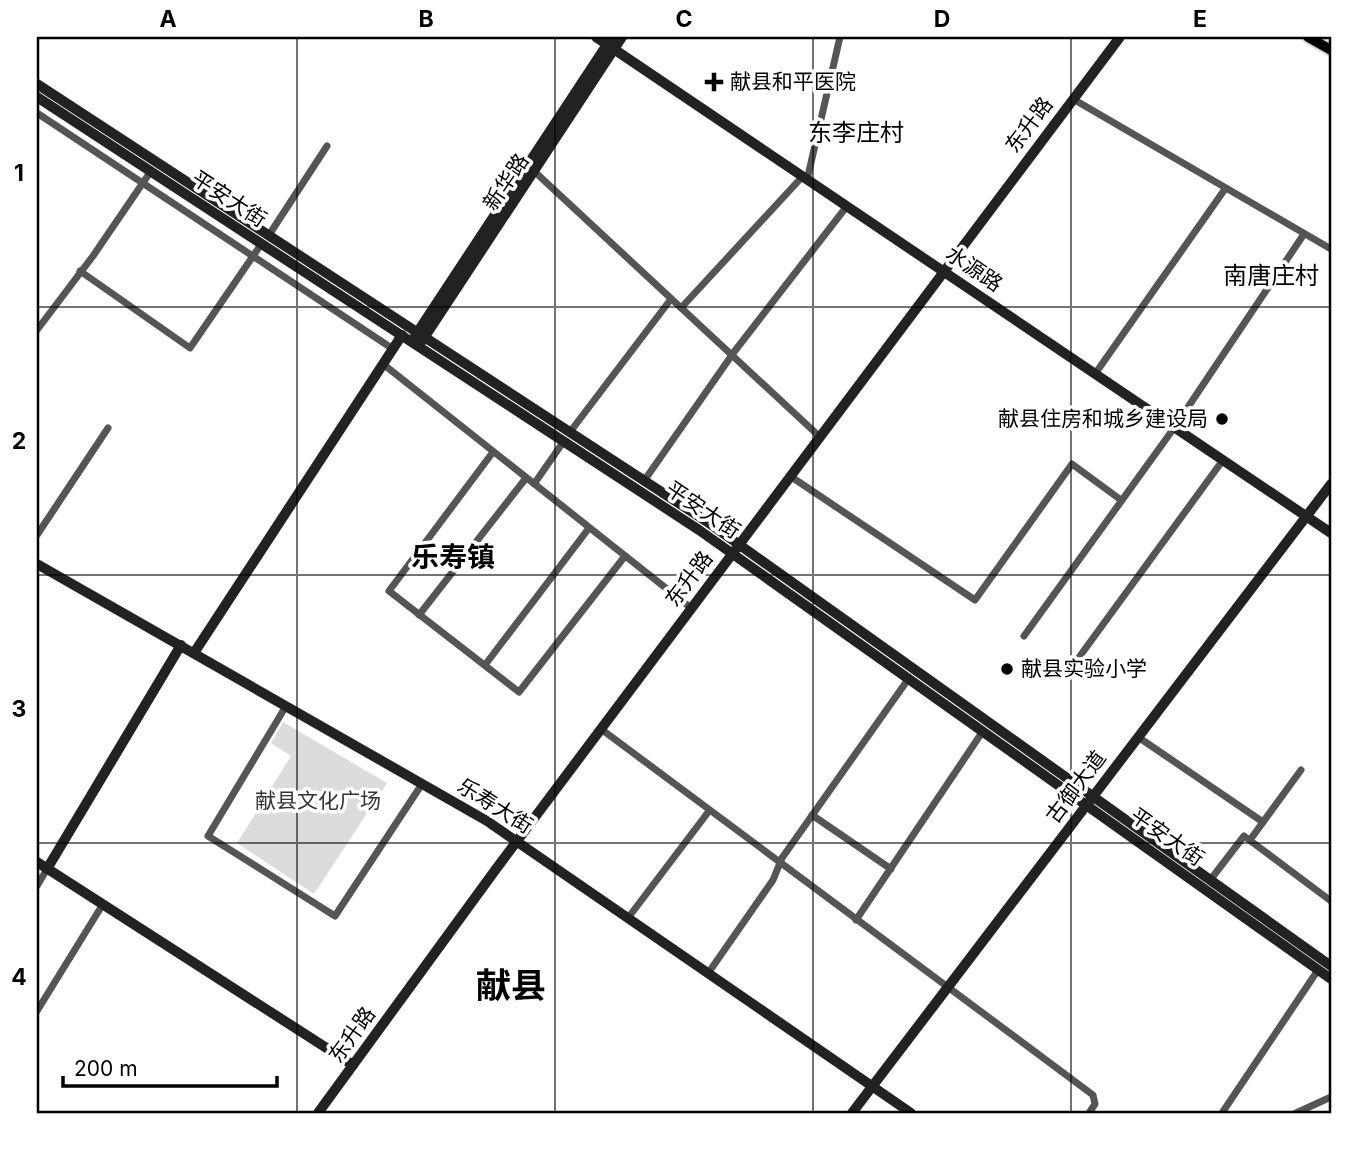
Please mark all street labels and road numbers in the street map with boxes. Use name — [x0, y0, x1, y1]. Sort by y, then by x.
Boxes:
street label: 东升路 — [1000, 92, 1058, 157]
street label: 新华路 — [478, 149, 534, 215]
street label: 平安大街 — [187, 165, 271, 232]
street label: 水源路 — [941, 241, 1007, 297]
street label: 平安大街 — [661, 476, 745, 543]
street label: 东升路 — [660, 546, 718, 611]
street label: 古御大道 — [1040, 746, 1111, 828]
street label: 乐寿大街 — [453, 773, 538, 838]
street label: 平安大街 — [1126, 802, 1209, 871]
street label: 东升路 — [323, 1002, 380, 1068]

